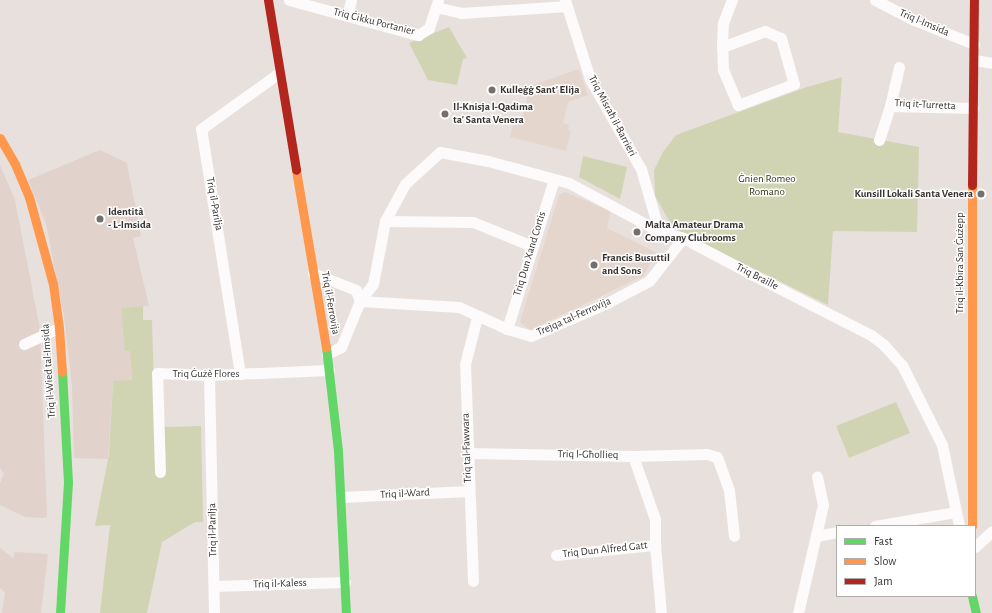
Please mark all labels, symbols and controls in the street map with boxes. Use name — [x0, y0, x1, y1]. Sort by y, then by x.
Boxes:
street label: Triq Ċikku Portanier — [332, 5, 416, 39]
street label: Triq l-Imsida — [897, 7, 951, 39]
street label: Triq Misraħ il-Barrieri — [585, 73, 639, 159]
place label: Kulleġġ Sant' Elija — [500, 83, 580, 97]
marker: Kulleġġ Sant' Elija — [487, 85, 497, 95]
street label: Triq it-Turretta — [894, 97, 956, 113]
place label: Il-Knisja l-Qadima ta' Santa Venera — [453, 101, 533, 127]
marker: Il-Knisja l-Qadima ta' Santa Venera — [440, 109, 450, 119]
park label: Ġnien Romeo Romano — [738, 173, 796, 199]
street label: Triq il-Parilja — [203, 176, 225, 232]
place label: Kunsill Lokali Santa Venera — [854, 187, 973, 201]
marker: Kunsill Lokali Santa Venera — [976, 189, 986, 199]
place label: Identità - L-Imsida — [108, 206, 151, 232]
street label: Triq Dun Xand Cortis — [511, 210, 549, 298]
street label: Triq il-Kbira San Ġużepp — [953, 212, 967, 314]
marker: Identità - L-Imsida — [95, 214, 105, 224]
place label: Malta Amateur Drama Company Clubrooms — [645, 219, 743, 245]
marker: Malta Amateur Drama Company Clubrooms — [632, 227, 642, 237]
place label: Francis Busuttil and Sons — [602, 252, 670, 278]
marker: Francis Busuttil and Sons — [589, 260, 599, 270]
street label: Triq Braille — [734, 261, 780, 293]
street label: Triq il-Ferrovija — [318, 270, 342, 336]
street label: Trejqa tal-Ferrovija — [535, 295, 613, 339]
street label: Triq il-Wied tal-Imsida — [39, 323, 59, 419]
street label: Triq Ġużè Flores — [172, 367, 240, 381]
street label: Triq tal-Fawwara — [459, 413, 475, 483]
street label: Triq l-Għollieq — [558, 448, 618, 462]
street label: Triq il-Ward — [380, 486, 430, 502]
street label: Triq il-Parilja — [206, 503, 220, 557]
legend — [836, 525, 976, 597]
text: Fast — [874, 535, 893, 547]
street label: Triq Dun Alfred Gatt — [562, 539, 648, 561]
text: Slow — [874, 555, 896, 567]
text: Jam — [874, 575, 893, 587]
street label: Triq il-Kaless — [253, 576, 307, 592]

